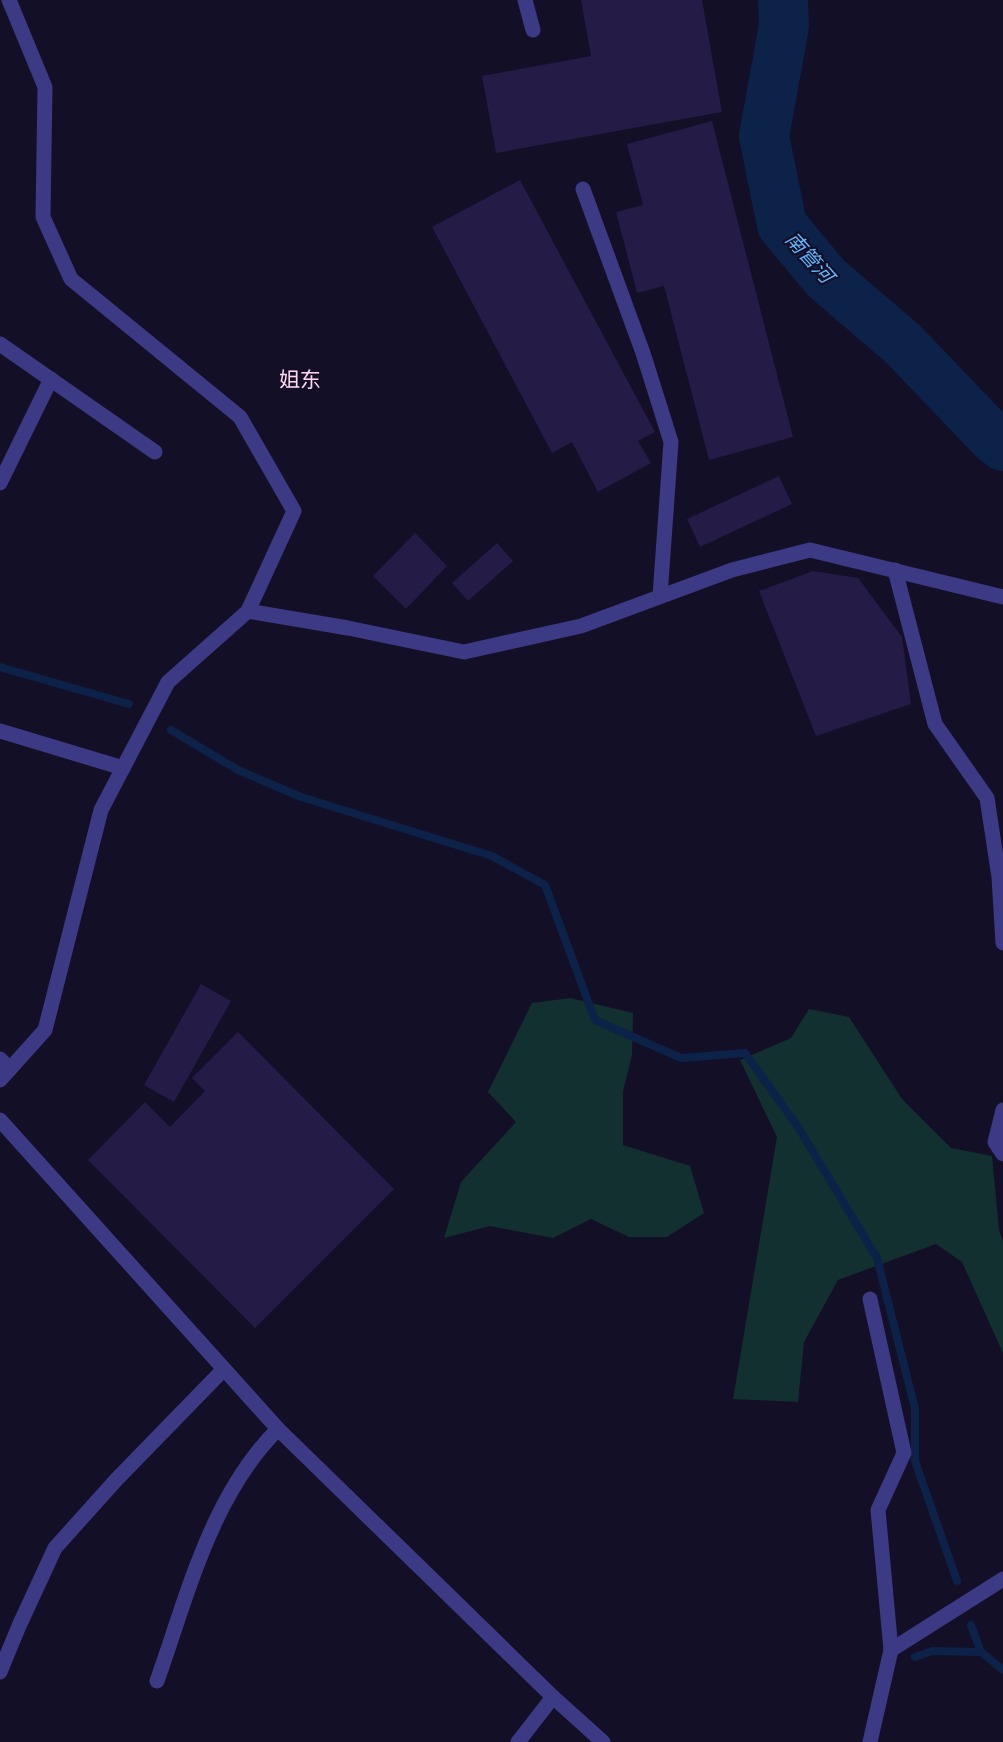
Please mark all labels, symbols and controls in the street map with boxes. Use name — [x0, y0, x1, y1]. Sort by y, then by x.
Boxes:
water label: 南管河 — [781, 226, 842, 291]
district label: 姐东 — [279, 366, 321, 392]

